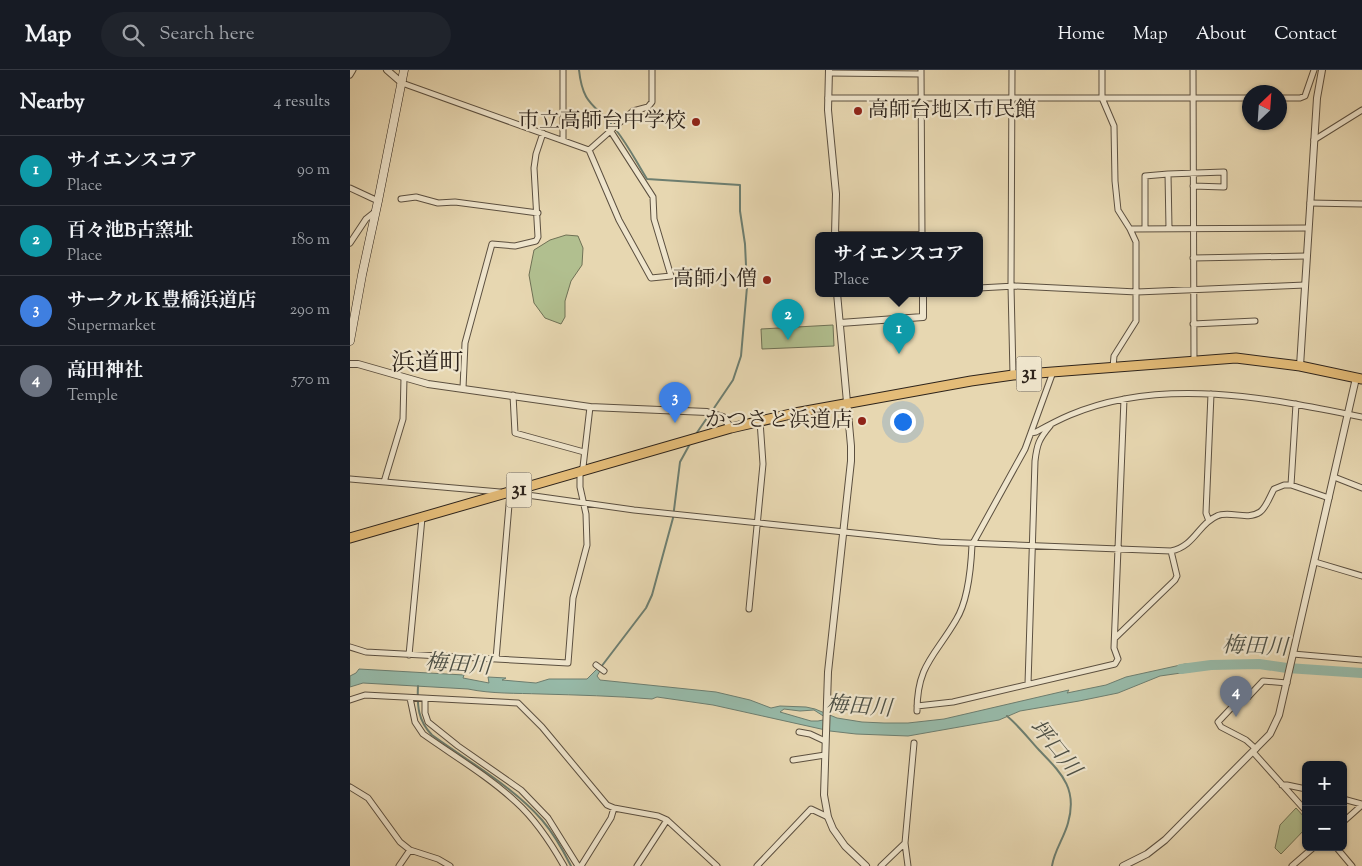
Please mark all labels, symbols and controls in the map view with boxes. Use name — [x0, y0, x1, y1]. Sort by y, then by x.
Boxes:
search box — [101, 12, 451, 57]
text: Map — [25, 18, 71, 52]
icon: search — [119, 21, 147, 49]
text: Search here — [159, 21, 255, 48]
text: Home — [1058, 22, 1105, 48]
text: Map — [1133, 22, 1168, 48]
text: About — [1196, 22, 1246, 48]
text: Contact — [1274, 22, 1337, 48]
north arrow — [1242, 85, 1287, 130]
text: Nearby — [20, 88, 85, 118]
text: 4 results — [274, 91, 330, 114]
place label: 高師台地区市民館 — [868, 96, 1036, 126]
marker: 高師台地区市民館 — [852, 105, 864, 117]
place label: 市立高師台中学校 — [518, 107, 686, 137]
marker: 市立高師台中学校 — [690, 116, 702, 128]
text: サイエンスコア — [67, 148, 197, 175]
text: 1 — [33, 159, 39, 182]
text: 90 m — [297, 159, 330, 182]
text: Place — [67, 175, 102, 198]
text: 百々池B古窯址 — [67, 218, 193, 245]
text: 2 — [32, 229, 40, 252]
text: 180 m — [291, 229, 330, 252]
popup — [815, 232, 983, 297]
text: サイエンスコア — [834, 242, 964, 269]
text: Place — [67, 245, 102, 268]
place label: 高師小僧 — [673, 265, 757, 295]
text: Place — [834, 269, 869, 292]
marker: 高師小僧 — [761, 274, 773, 286]
text: サークルＫ豊橋浜道店 — [67, 288, 256, 315]
text: 3 — [33, 299, 39, 322]
text: 290 m — [290, 299, 330, 322]
pin: 2 — [772, 299, 804, 340]
pin: 1 — [883, 313, 915, 354]
text: Supermarket — [67, 315, 156, 338]
district label: 浜道町 — [391, 347, 463, 381]
road number: 31 — [1016, 356, 1042, 392]
text: 高田神社 — [67, 358, 143, 385]
text: 4 — [32, 369, 40, 392]
text: 570 m — [292, 369, 330, 392]
pin: 3 — [659, 382, 691, 423]
text: Temple — [67, 385, 118, 408]
place label: かつさと浜道店 — [705, 406, 852, 436]
your location — [890, 409, 916, 435]
marker: かつさと浜道店 — [856, 415, 868, 427]
road number: 31 — [506, 472, 532, 508]
water label: 梅田川 — [1221, 631, 1291, 665]
water label: 梅田川 — [424, 648, 494, 684]
pin: 4 — [1220, 676, 1252, 717]
water label: 梅田川 — [825, 690, 895, 726]
water label: 坪口川 — [1021, 713, 1088, 786]
map controls — [1302, 761, 1347, 851]
button: + — [1302, 761, 1347, 806]
button: − — [1302, 806, 1347, 851]

